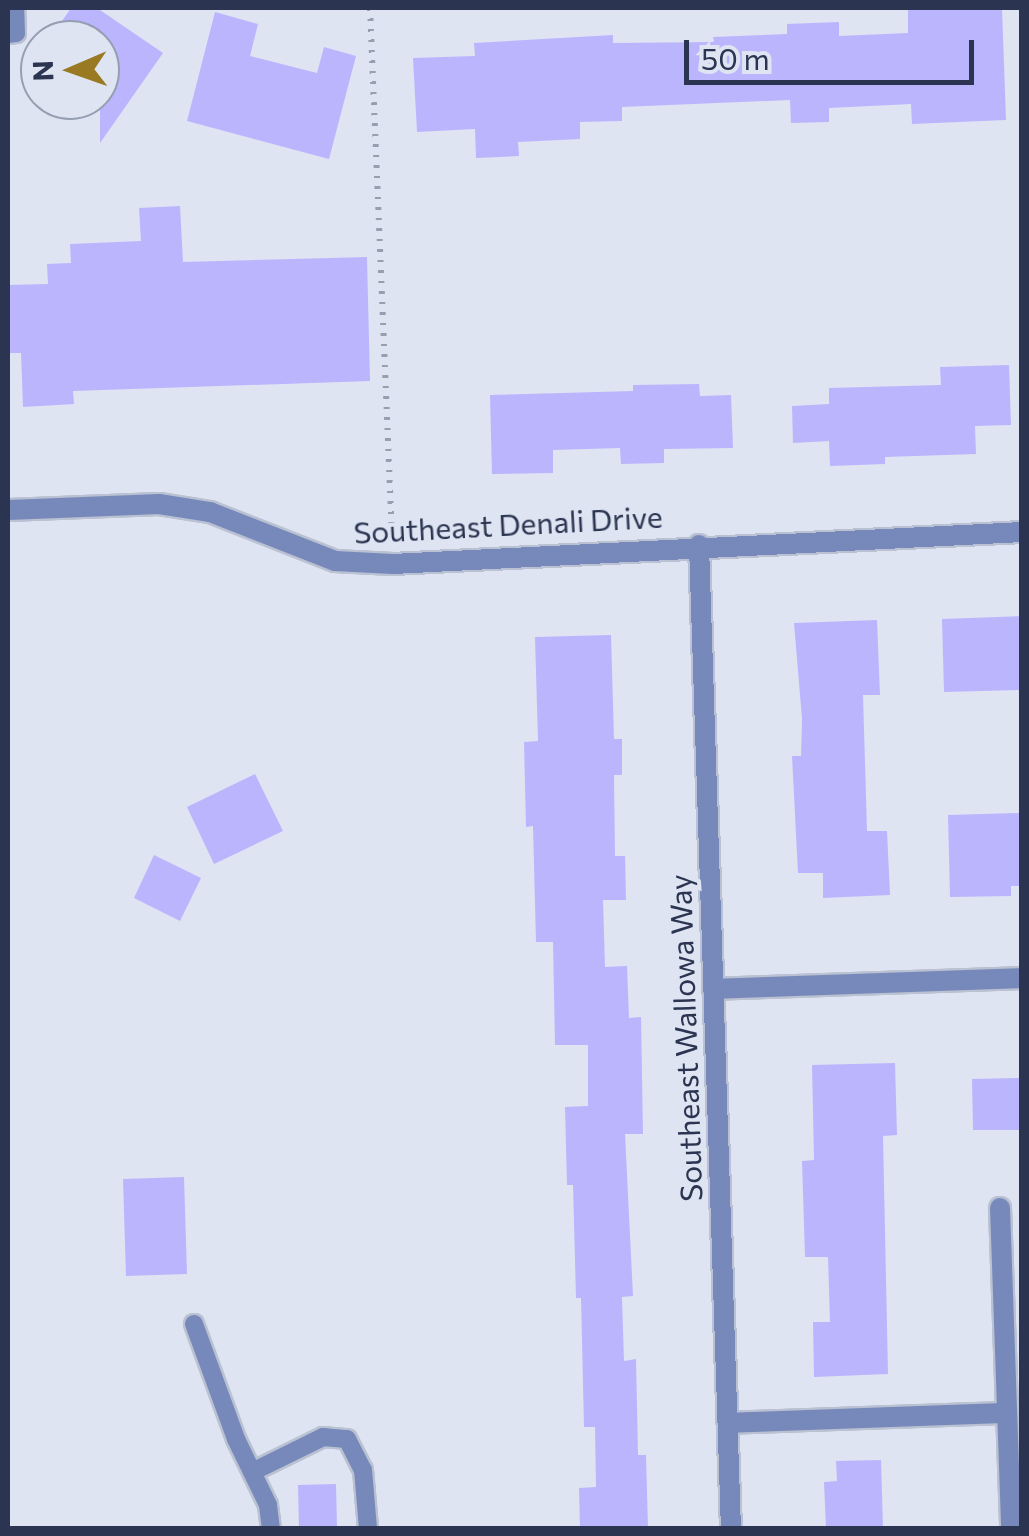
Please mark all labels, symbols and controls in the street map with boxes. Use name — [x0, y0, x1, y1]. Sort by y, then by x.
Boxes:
north arrow — [20, 20, 120, 120]
scale bar — [689, 20, 979, 82]
text: 50 m — [701, 39, 770, 76]
text: N — [25, 60, 59, 82]
street label: Southeast Denali Drive — [353, 498, 663, 550]
street label: Southeast Wallowa Way — [661, 874, 709, 1202]

